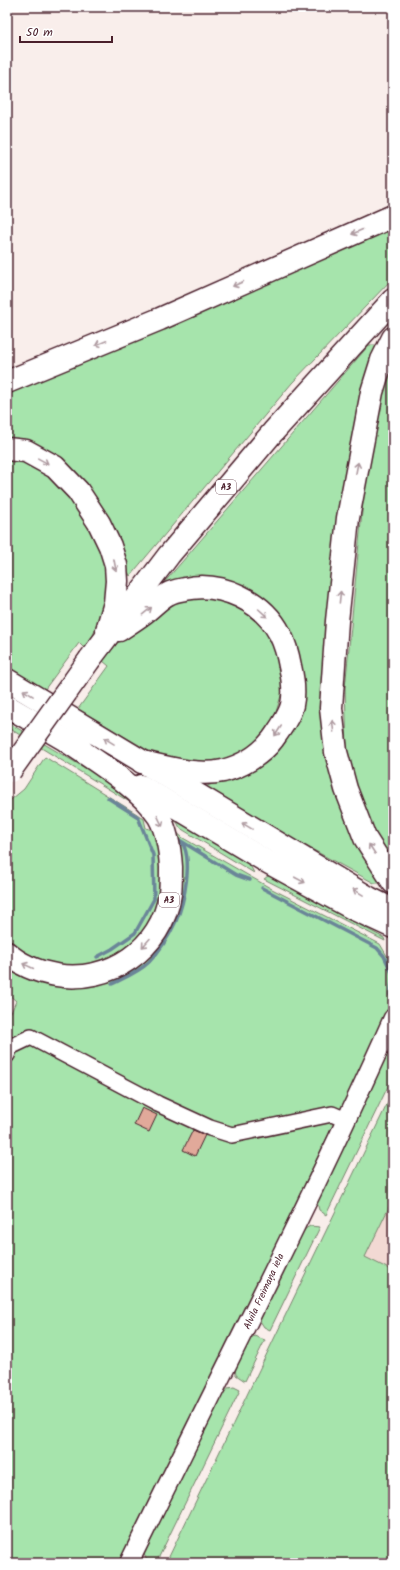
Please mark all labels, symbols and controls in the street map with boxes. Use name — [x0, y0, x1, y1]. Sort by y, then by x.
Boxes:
scale bar — [20, 18, 112, 44]
text: 50 m — [26, 23, 53, 42]
one-way arrow — [352, 228, 364, 236]
one-way arrow — [233, 281, 245, 288]
one-way arrow — [96, 340, 108, 347]
one-way arrow — [37, 457, 49, 465]
one-way arrow — [354, 462, 362, 475]
road number: A3 — [216, 480, 236, 494]
one-way arrow — [111, 558, 119, 571]
one-way arrow — [336, 591, 343, 604]
one-way arrow — [141, 606, 152, 615]
one-way arrow — [258, 608, 268, 618]
one-way arrow — [22, 688, 34, 696]
one-way arrow — [329, 720, 337, 733]
one-way arrow — [274, 725, 282, 736]
one-way arrow — [103, 737, 115, 745]
one-way arrow — [157, 815, 164, 827]
one-way arrow — [241, 821, 253, 829]
one-way arrow — [367, 843, 375, 855]
one-way arrow — [294, 876, 306, 884]
one-way arrow — [352, 888, 364, 896]
road number: A3 — [159, 893, 179, 907]
one-way arrow — [142, 938, 151, 948]
one-way arrow — [22, 962, 34, 969]
street label: Alvila Freimaņa iela — [239, 1250, 289, 1332]

